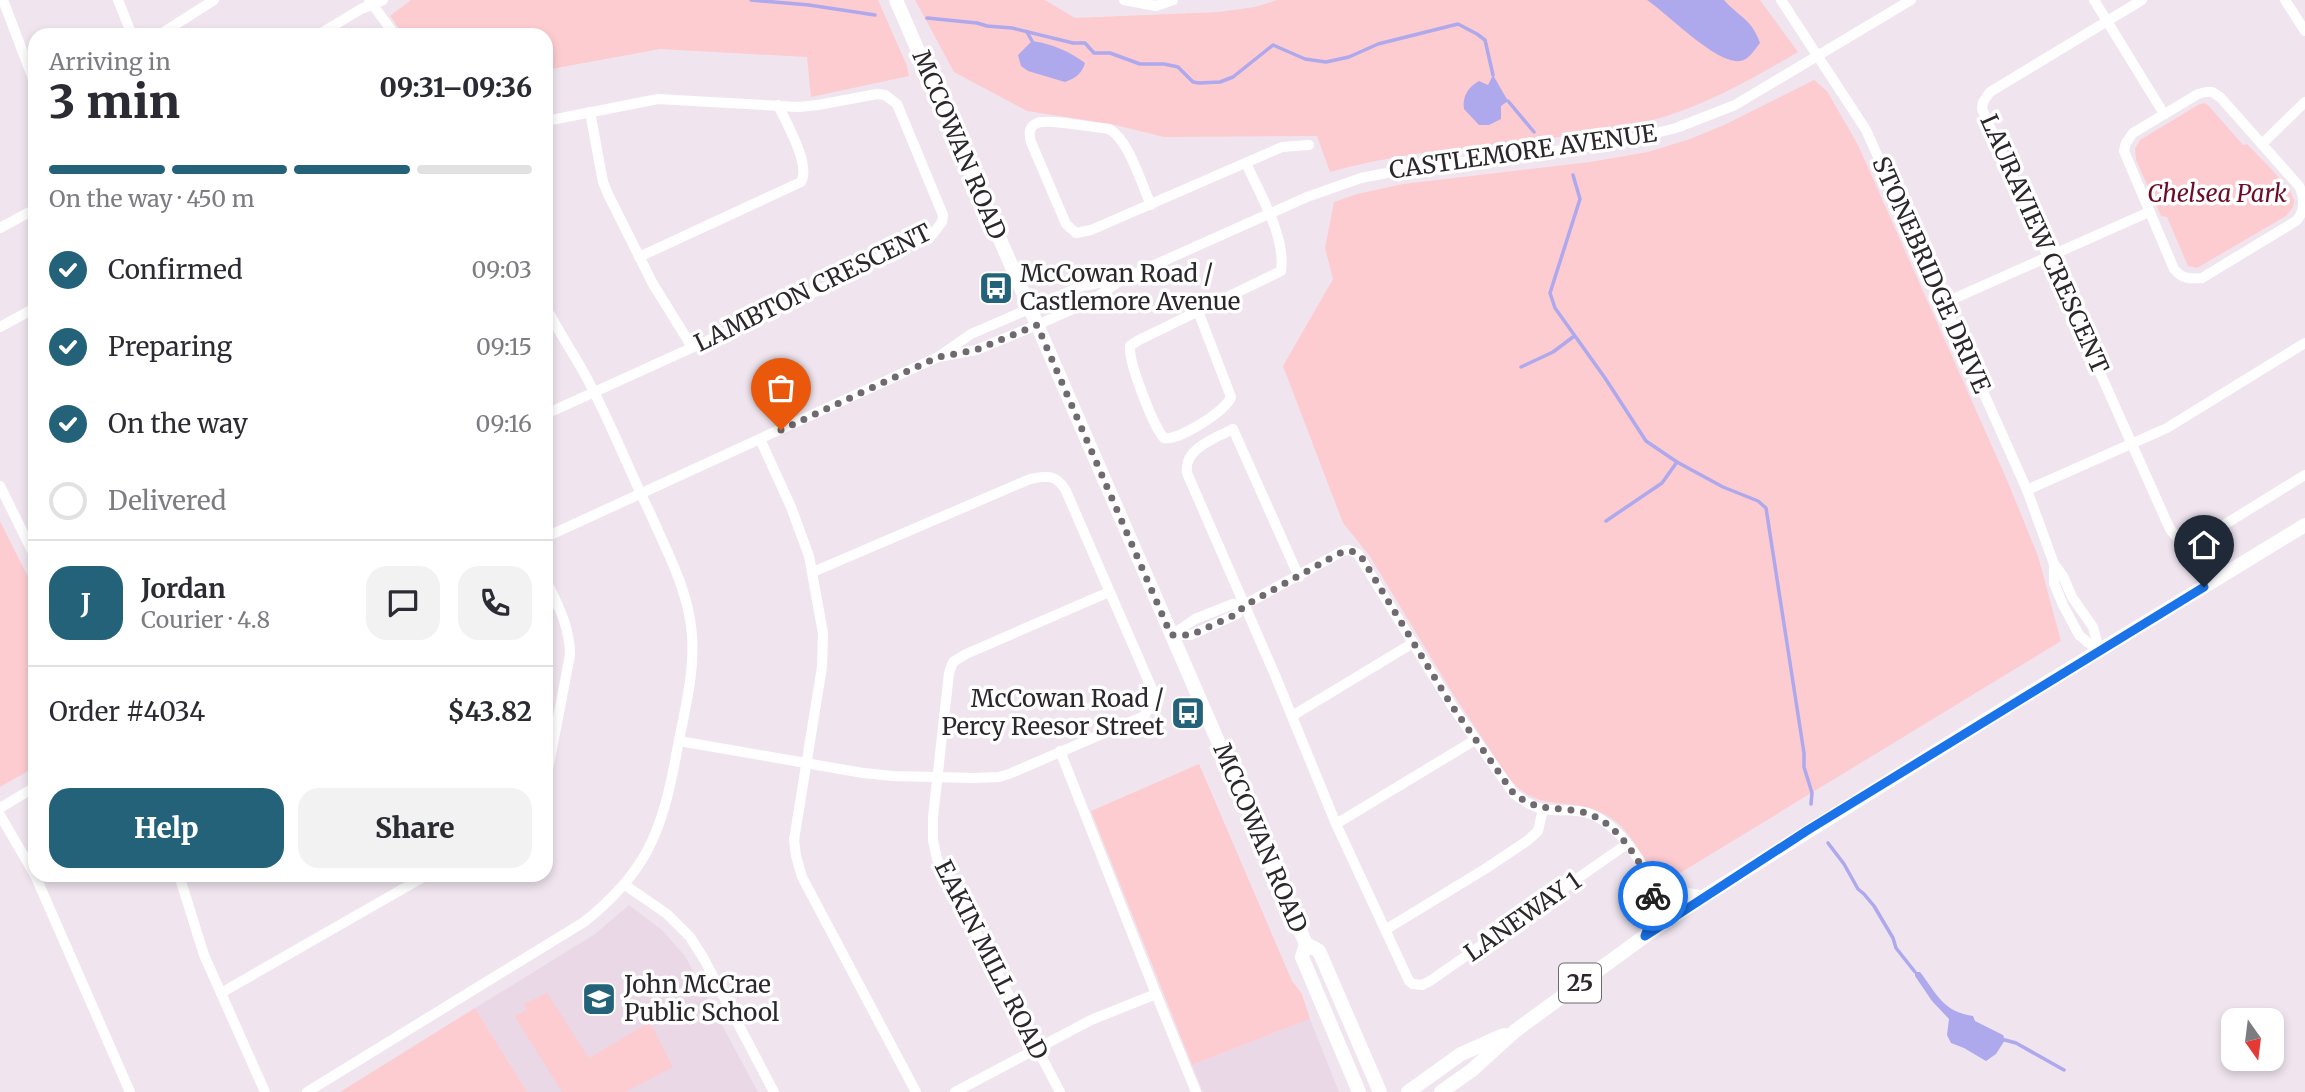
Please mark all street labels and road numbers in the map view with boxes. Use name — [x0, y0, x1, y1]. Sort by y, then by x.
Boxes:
street label: MCCOWAN ROAD — [906, 45, 1013, 244]
street label: LAURAVIEW CRESCENT — [1973, 109, 2116, 378]
street label: CASTLEMORE AVENUE — [1387, 117, 1659, 186]
street label: STONEBRIDGE DRIVE — [1865, 152, 1998, 398]
street label: LAMBTON CRESCENT — [689, 217, 937, 358]
street label: MCCOWAN ROAD — [1207, 738, 1314, 937]
street label: EAKIN MILL ROAD — [928, 855, 1055, 1065]
street label: LANEWAY 1 — [1458, 865, 1587, 968]
road number: 25 — [1559, 964, 1601, 1002]

